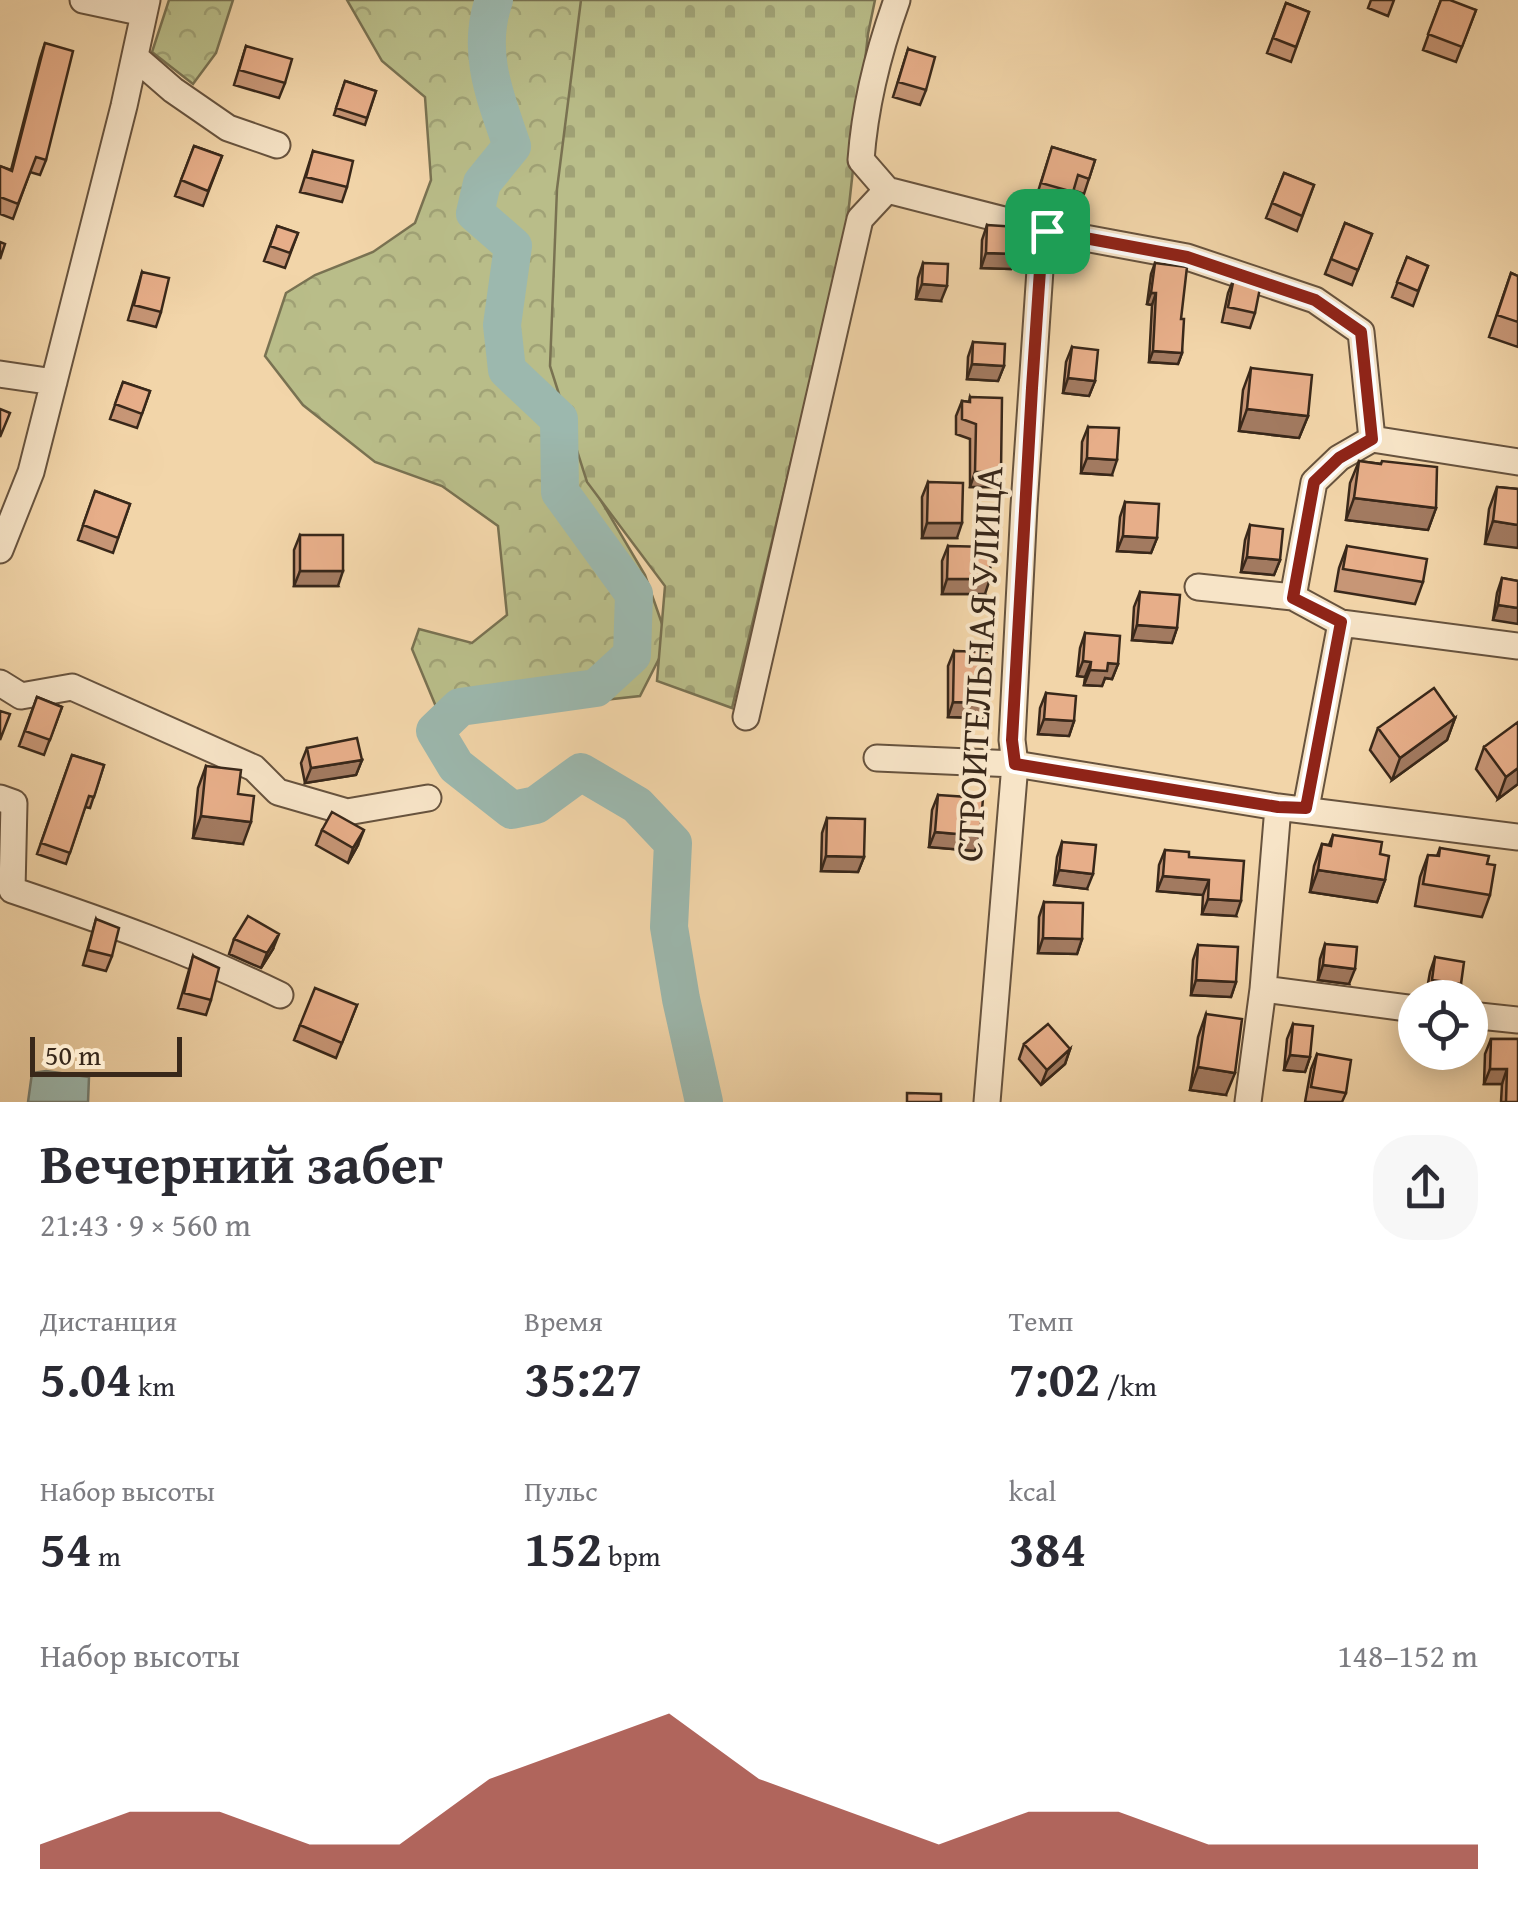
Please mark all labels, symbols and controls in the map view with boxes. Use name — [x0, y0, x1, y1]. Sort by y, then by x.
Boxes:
pin — [1005, 189, 1090, 274]
icon: arrive — [1020, 204, 1075, 259]
street label: СТРОИТЕЛЬНАЯ УЛИЦА — [940, 465, 1016, 863]
map controls — [1398, 980, 1488, 1070]
button: locate — [1398, 980, 1488, 1070]
scale bar — [30, 1032, 182, 1076]
text: 50 m — [45, 1034, 101, 1075]
text: Вечерний забег — [40, 1123, 443, 1203]
button: share — [1373, 1135, 1478, 1240]
text: 21:43 · 9 × 560 m — [40, 1201, 251, 1248]
text: Дистанция — [40, 1300, 177, 1341]
text: Время — [524, 1300, 603, 1341]
text: Темп — [1009, 1300, 1073, 1341]
text: 5.04 — [40, 1341, 132, 1414]
text: 35:27 — [524, 1341, 642, 1414]
text: 7:02 — [1009, 1341, 1101, 1414]
text: km — [132, 1365, 175, 1406]
text: /km — [1101, 1365, 1157, 1406]
text: Набор высоты — [40, 1470, 215, 1511]
text: Пульс — [524, 1470, 598, 1511]
text: kcal — [1009, 1470, 1056, 1511]
text: 54 — [40, 1511, 92, 1584]
text: 152 — [524, 1511, 602, 1584]
text: 384 — [1009, 1511, 1086, 1584]
text: m — [92, 1535, 121, 1576]
text: bpm — [602, 1535, 661, 1576]
text: Набор высоты — [40, 1632, 240, 1679]
text: 148–152 m — [1337, 1632, 1478, 1679]

